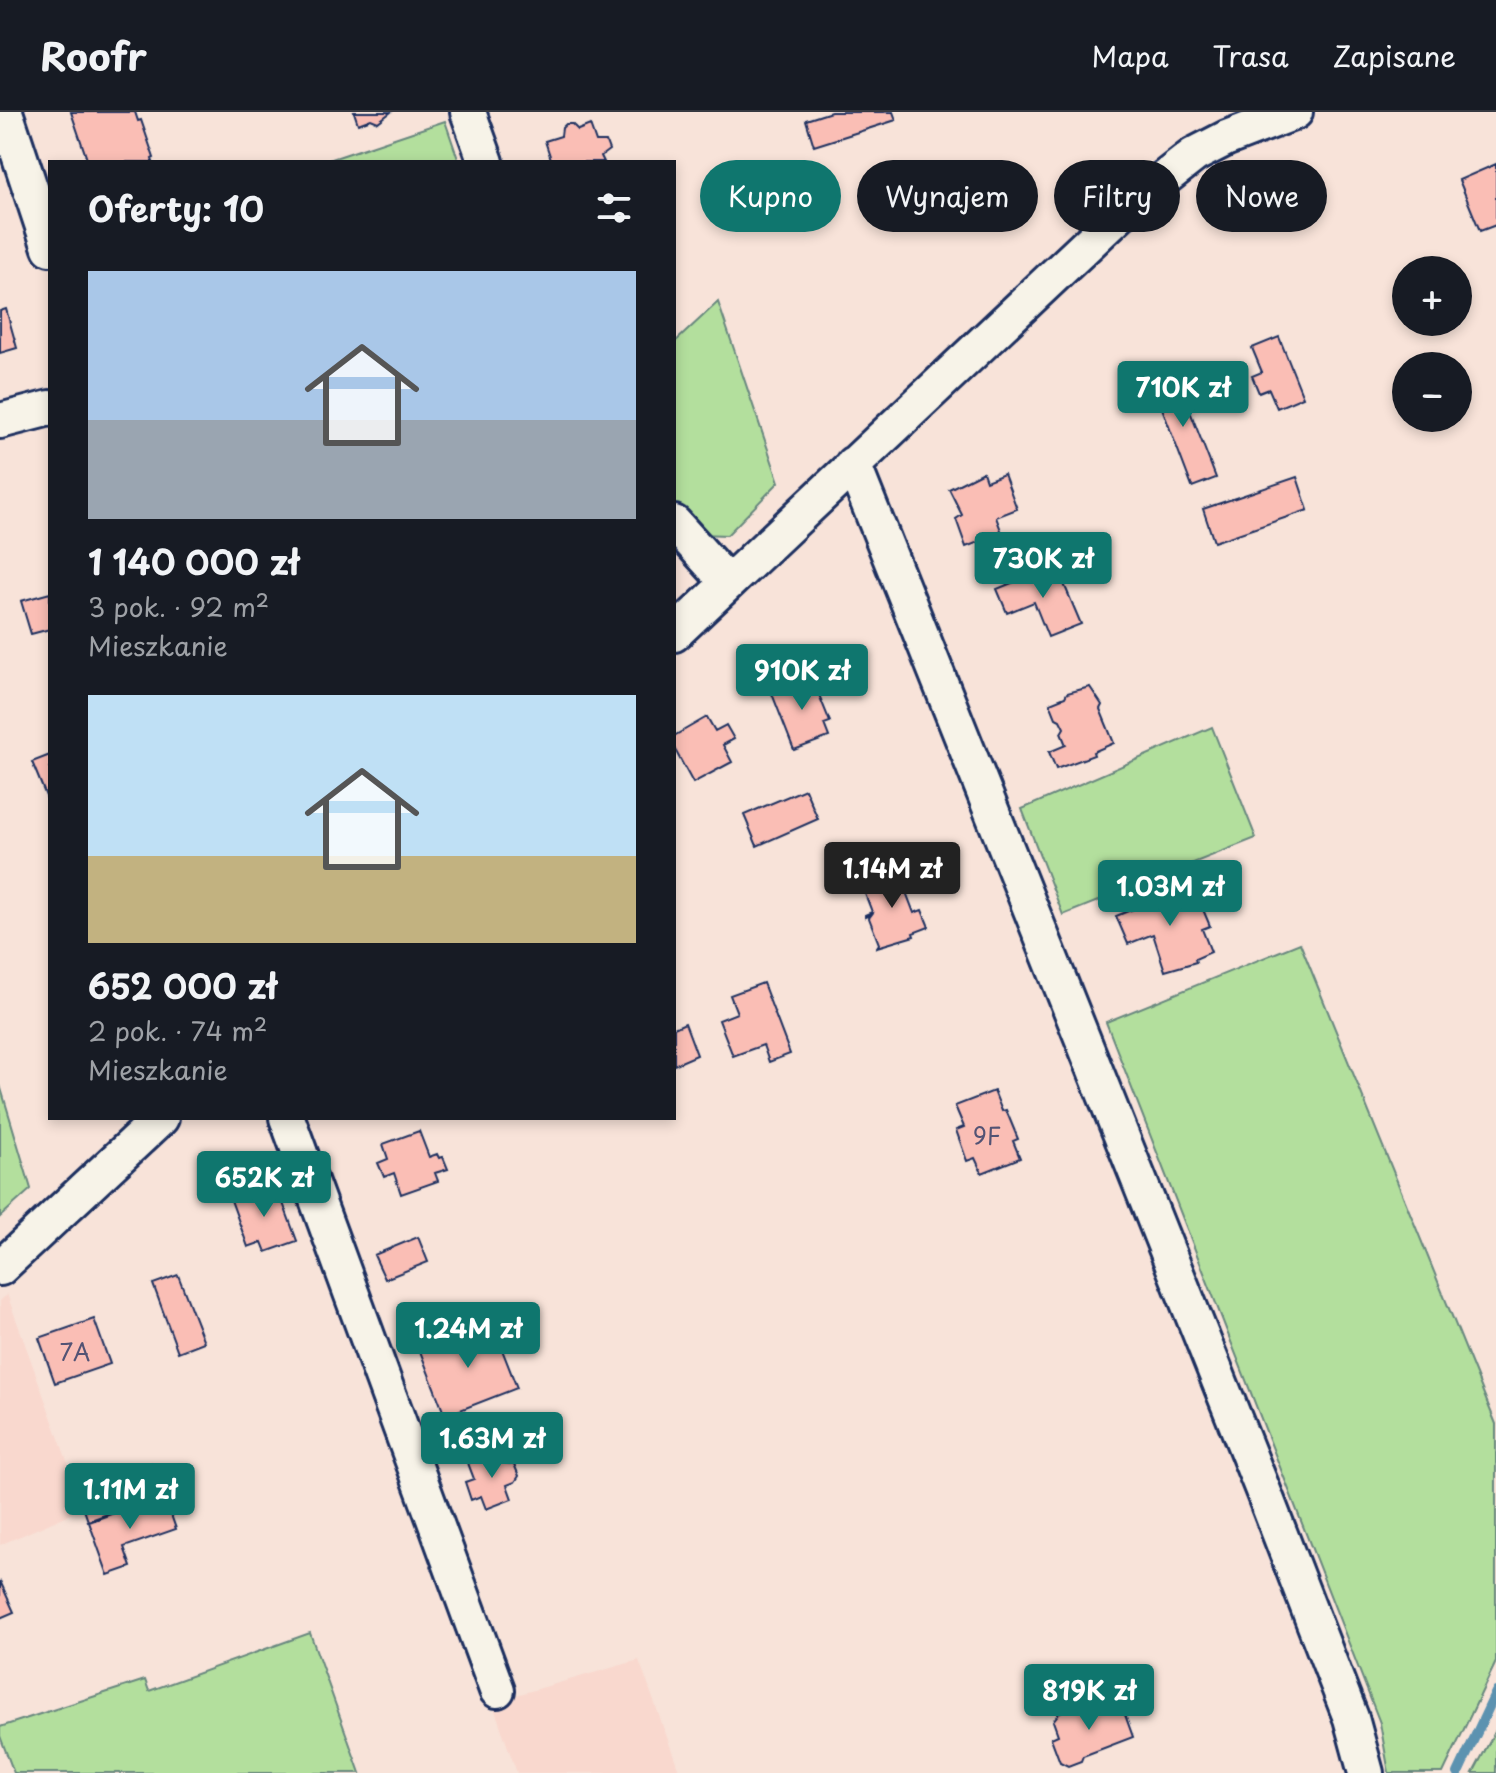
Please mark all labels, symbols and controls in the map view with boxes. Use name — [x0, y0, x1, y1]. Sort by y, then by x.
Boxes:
text: Roofr — [40, 27, 147, 84]
text: Mapa — [1092, 34, 1169, 77]
text: Trasa — [1213, 34, 1289, 77]
text: Zapisane — [1333, 34, 1456, 77]
chip: Kupno — [700, 160, 841, 232]
chip: Wynajem — [857, 160, 1038, 232]
chip: Filtry — [1054, 160, 1180, 232]
chip: Nowe — [1196, 160, 1327, 232]
text: Oferty: 10 — [88, 182, 264, 234]
icon: filters — [592, 186, 636, 230]
map controls — [1392, 256, 1472, 432]
button: + — [1392, 256, 1472, 336]
icon: home — [290, 323, 434, 467]
button: − — [1392, 352, 1472, 432]
pin: 710K zł — [1109, 361, 1257, 429]
text: 710K zł — [1135, 367, 1231, 406]
pin: 730K zł — [969, 532, 1117, 600]
text: 1 140 000 zł — [88, 535, 299, 587]
text: 730K zł — [993, 538, 1093, 577]
text: 3 pok. · 92 m² — [88, 587, 269, 626]
text: Mieszkanie — [88, 626, 228, 665]
pin: 910K zł — [728, 644, 876, 712]
text: 910K zł — [754, 650, 850, 689]
icon: home — [290, 747, 434, 891]
pin: 1.14M zł — [809, 842, 975, 910]
text: 1.14M zł — [842, 848, 942, 887]
pin: 1.03M zł — [1087, 860, 1253, 928]
text: 1.03M zł — [1116, 866, 1224, 905]
text: 652 000 zł — [88, 959, 277, 1011]
text: 2 pok. · 74 m² — [88, 1011, 267, 1050]
text: Mieszkanie — [88, 1050, 228, 1089]
house number: 9F — [973, 1117, 1001, 1153]
pin: 652K zł — [190, 1151, 338, 1219]
text: 652K zł — [215, 1157, 313, 1196]
pin: 1.24M zł — [385, 1302, 551, 1370]
text: 1.24M zł — [414, 1308, 522, 1347]
house number: 7A — [59, 1333, 91, 1369]
pin: 1.63M zł — [409, 1412, 575, 1480]
text: 1.63M zł — [439, 1418, 545, 1457]
pin: 1.11M zł — [47, 1463, 213, 1531]
text: 1.11M zł — [83, 1469, 177, 1508]
pin: 819K zł — [1015, 1664, 1163, 1732]
text: 819K zł — [1042, 1670, 1136, 1709]

